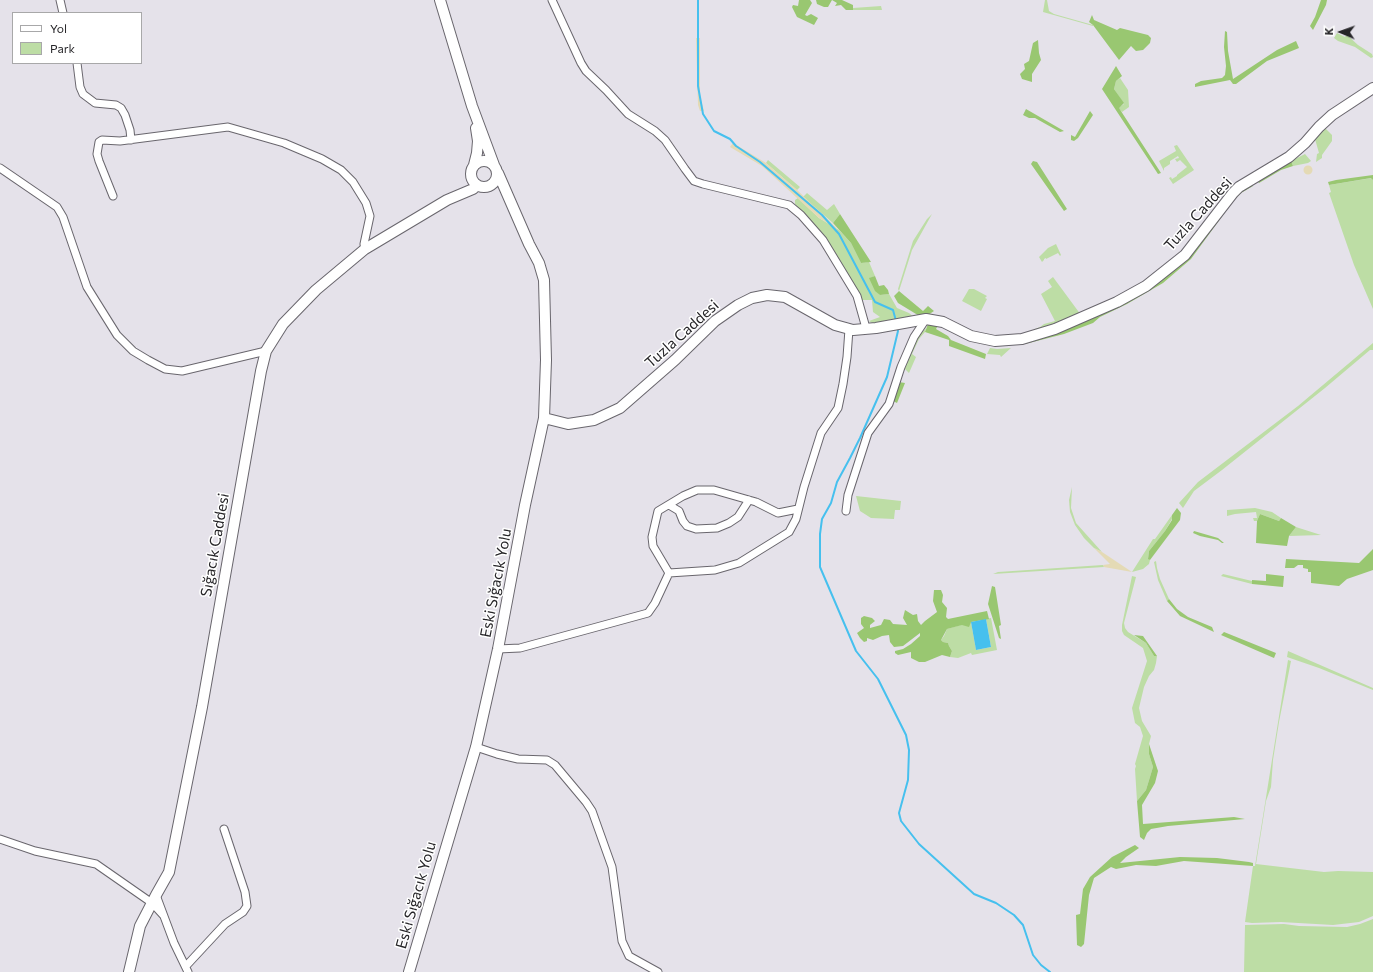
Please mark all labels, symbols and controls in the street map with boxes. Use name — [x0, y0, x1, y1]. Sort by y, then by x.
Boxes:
legend — [12, 12, 142, 64]
north arrow — [1321, 12, 1361, 52]
text: Yol — [50, 21, 67, 35]
text: K — [1322, 27, 1335, 36]
text: Park — [50, 41, 75, 55]
street label: Tuzla Caddesi — [1160, 174, 1236, 254]
street label: Tuzla Caddesi — [642, 296, 722, 372]
street label: Sığacık Caddesi — [197, 492, 233, 598]
street label: Eski Sığacık Yolu — [477, 527, 515, 639]
street label: Eski Sığacık Yolu — [392, 839, 440, 951]

